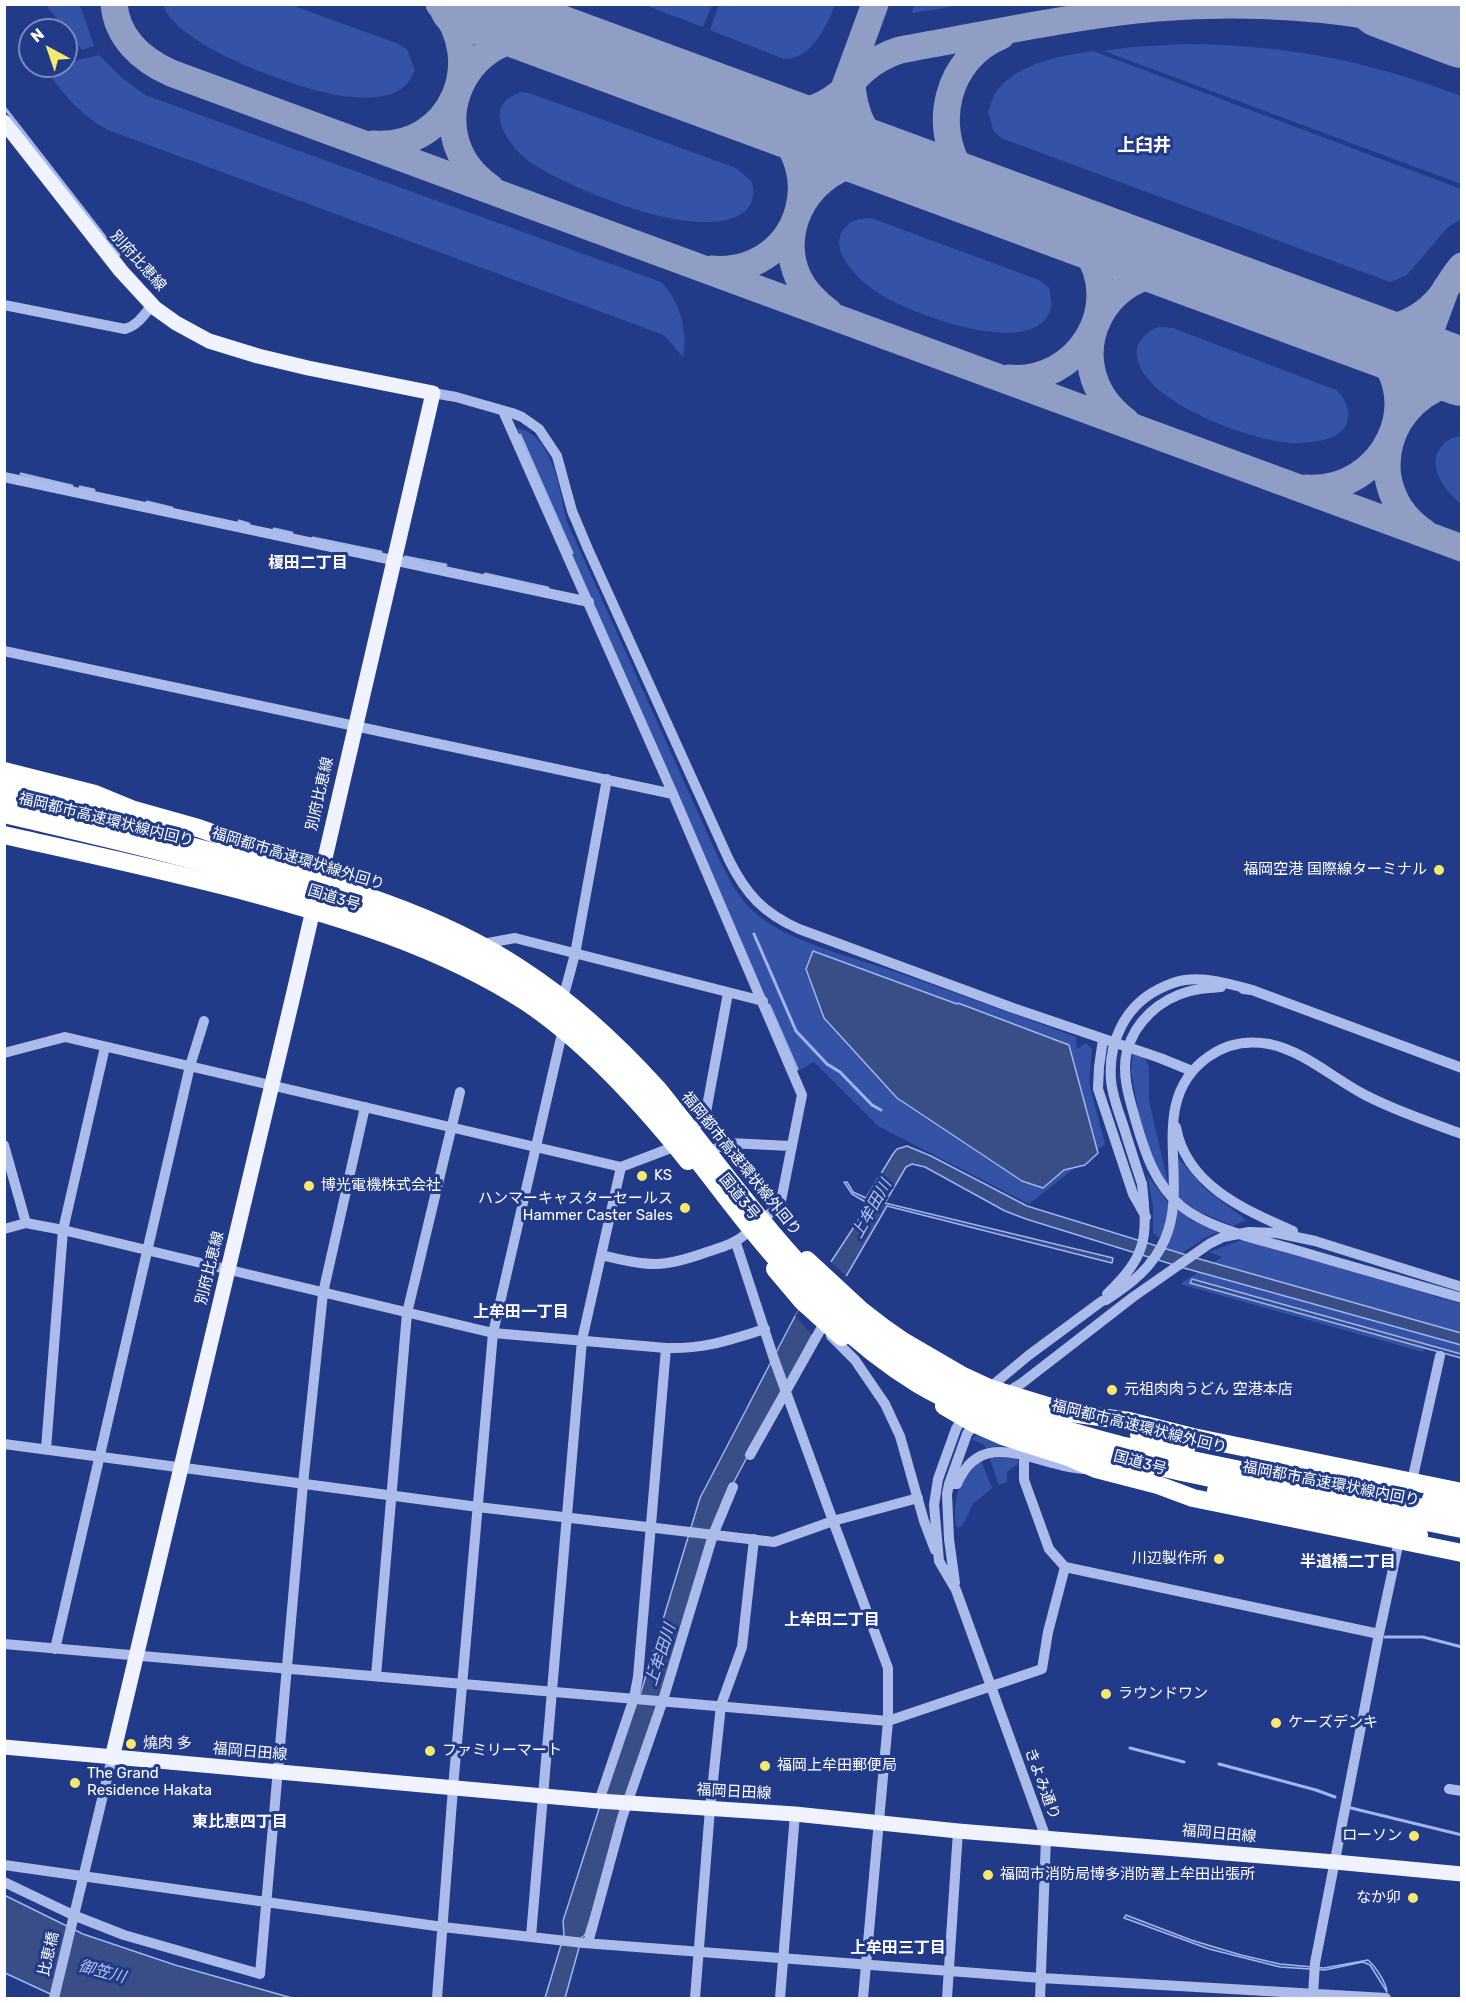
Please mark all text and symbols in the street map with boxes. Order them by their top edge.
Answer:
north arrow [18,18,78,78]
text: N [27,24,48,46]
district label: 上臼井 [1117,135,1171,157]
street label: 別府比恵線 [106,227,170,295]
district label: 榎田二丁目 [268,553,348,573]
street label: 別府比恵線 [303,755,337,833]
street label: 福岡都市高速環状線内回り [16,789,196,851]
street label: 福岡都市高速環状線外回り [209,824,387,894]
place label: 福岡空港 国際線ターミナル [1243,861,1427,879]
marker: 福岡空港 国際線ターミナル [1432,863,1446,877]
street label: 国道3号 [306,881,362,915]
street label: 福岡都市高速環状線外回り [677,1088,805,1240]
place label: KS [654,1167,672,1185]
marker: KS [635,1169,649,1183]
street label: 国道3号 [715,1170,763,1224]
water label: 上牟田川 [848,1176,896,1242]
place label: 博光電機株式会社 [321,1177,441,1195]
marker: 博光電機株式会社 [302,1179,316,1193]
place label: ハンマーキャスターセールス Hammer Caster Sales [478,1190,673,1225]
marker: ハンマーキャスターセールス Hammer Caster Sales [678,1201,692,1215]
street label: 別府比恵線 [192,1229,228,1307]
district label: 上牟田一丁目 [473,1302,569,1322]
place label: 元祖肉肉うどん 空港本店 [1124,1381,1293,1399]
marker: 元祖肉肉うどん 空港本店 [1105,1383,1119,1397]
street label: 福岡都市高速環状線外回り [1049,1396,1229,1458]
street label: 国道3号 [1112,1447,1168,1479]
street label: 福岡都市高速環状線内回り [1241,1458,1421,1510]
place label: 川辺製作所 [1132,1550,1207,1568]
marker: 川辺製作所 [1212,1552,1226,1566]
district label: 半道橋二丁目 [1300,1552,1396,1572]
district label: 上牟田二丁目 [784,1610,880,1630]
water label: 上牟田川 [642,1622,680,1688]
place label: ラウンドワン [1118,1685,1208,1703]
marker: ラウンドワン [1099,1687,1113,1701]
place label: ケーズデンキ [1288,1714,1378,1732]
marker: ケーズデンキ [1269,1716,1283,1730]
place label: 燒肉 多 [143,1735,192,1753]
marker: 燒肉 多 [124,1737,138,1751]
street label: 福岡日田線 [212,1740,288,1764]
place label: ファミリーマート [442,1742,562,1760]
marker: ファミリーマート [423,1744,437,1758]
street label: きよみ通り [1021,1746,1063,1822]
place label: 福岡上牟田郵便局 [777,1757,897,1775]
marker: 福岡上牟田郵便局 [758,1759,772,1773]
place label: The Grand Residence Hakata [87,1765,212,1800]
marker: The Grand Residence Hakata [68,1776,82,1790]
street label: 福岡日田線 [696,1781,772,1803]
district label: 東比恵四丁目 [192,1812,288,1832]
street label: 福岡日田線 [1181,1822,1257,1846]
place label: ローソン [1342,1827,1402,1845]
marker: ローソン [1407,1829,1421,1843]
place label: 福岡市消防局博多消防署上牟田出張所 [1000,1866,1255,1884]
marker: 福岡市消防局博多消防署上牟田出張所 [981,1868,995,1882]
place label: なか卯 [1356,1889,1401,1907]
marker: なか卯 [1406,1891,1420,1905]
street label: 比恵橋 [35,1930,63,1978]
district label: 上牟田三丁目 [850,1938,946,1958]
water label: 御笠川 [76,1957,128,1987]

